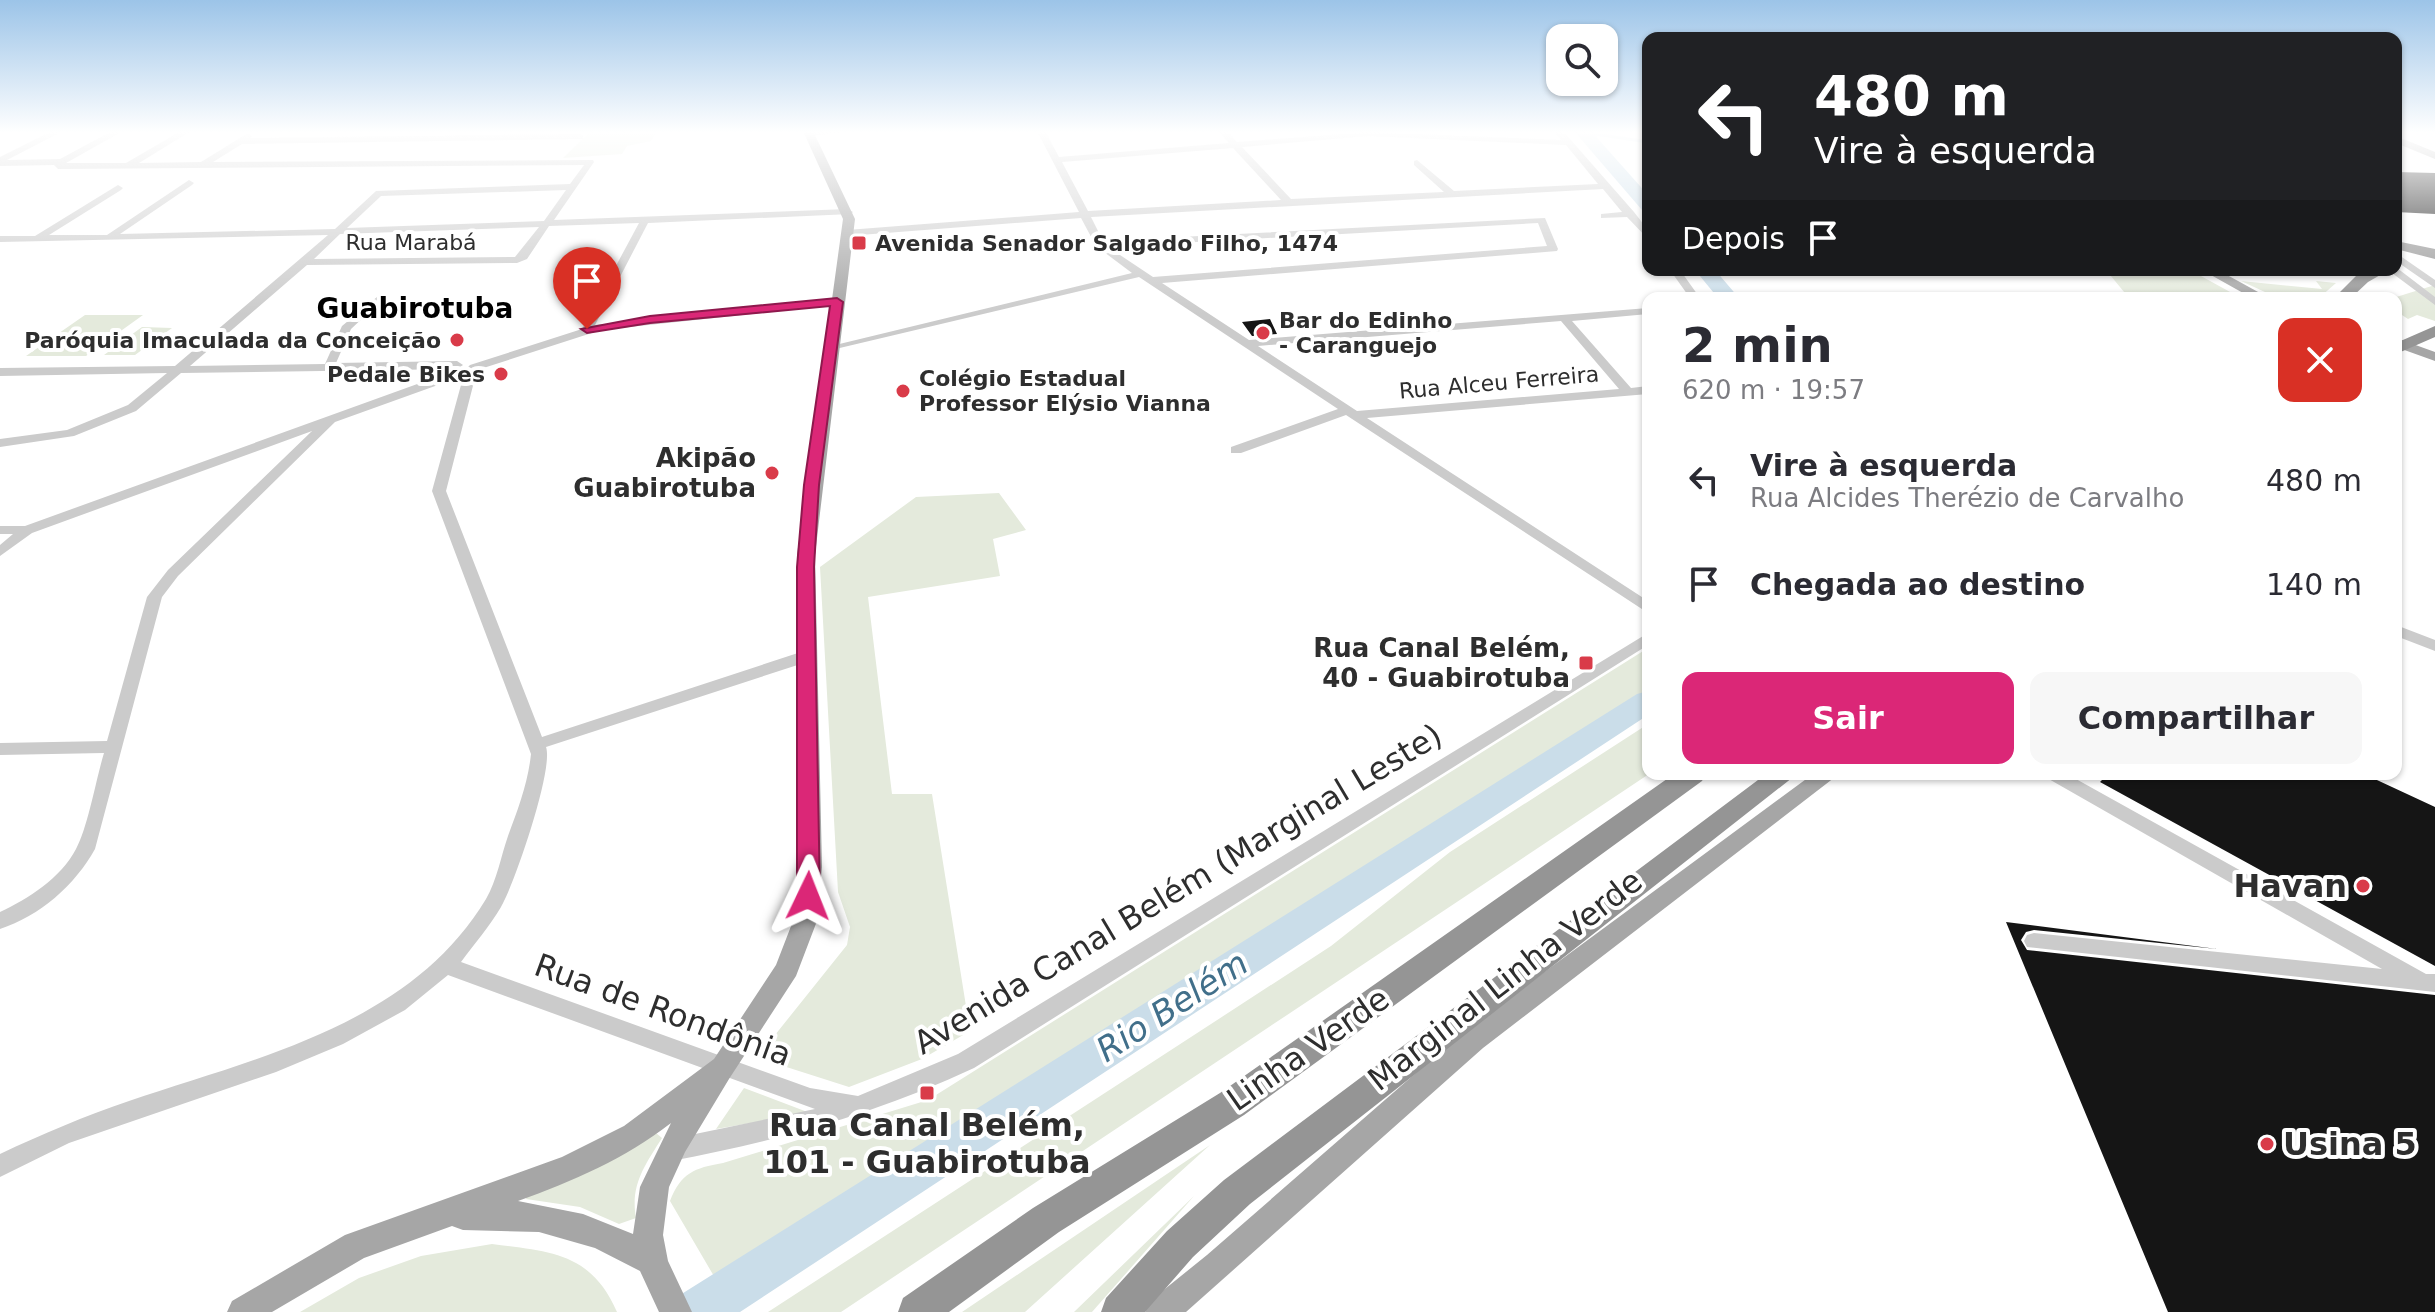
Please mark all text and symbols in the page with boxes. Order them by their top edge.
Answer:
map controls [1546,24,1618,96]
button: search [1546,24,1618,96]
text: 480 m [1814,63,2009,128]
icon: left [1682,64,1786,168]
text: Vire à esquerda [1814,130,2097,171]
icon: arrive [1801,216,1845,260]
text: Depois [1682,221,1785,256]
street label: Rua Marabá [345,230,477,255]
place label: Avenida Senador Salgado Filho, 1474 [875,231,1338,256]
marker: Avenida Senador Salgado Filho, 1474 [850,234,868,252]
pin [553,247,621,329]
icon: arrive [565,259,609,303]
district label: Guabirotuba [317,292,513,325]
place label: Bar do Edinho - Caranguejo [1279,308,1452,358]
text: 2 min [1682,317,1833,373]
button: close [2278,318,2362,402]
marker: Bar do Edinho - Caranguejo [1254,324,1272,342]
place label: Paróquia Imaculada da Conceição [24,328,441,353]
marker: Paróquia Imaculada da Conceição [448,331,466,349]
street label: Rua Alceu Ferreira [1398,361,1600,404]
place label: Pedale Bikes [327,362,485,387]
marker: Pedale Bikes [492,365,510,383]
place label: Colégio Estadual Professor Elýsio Vianna [919,366,1211,416]
text: 620 m · 19:57 [1682,375,1865,405]
marker: Colégio Estadual Professor Elýsio Vianna [894,382,912,400]
place label: Akipão Guabirotuba [573,443,756,503]
text: Vire à esquerda [1750,448,2017,483]
icon: left [1682,458,1726,502]
text: 480 m [2266,463,2362,498]
marker: Akipão Guabirotuba [763,464,781,482]
text: Rua Alcides Therézio de Carvalho [1750,483,2184,513]
icon: arrive [1682,562,1726,606]
text: Chegada ao destino [1750,567,2085,602]
text: 140 m [2266,567,2362,602]
place label: Rua Canal Belém, 40 - Guabirotuba [1313,633,1570,693]
marker: Rua Canal Belém, 40 - Guabirotuba [1577,654,1595,672]
button: Sair [1682,672,2014,764]
button: Compartilhar [2030,672,2362,764]
street label: Avenida Canal Belém (Marginal Leste) [907,716,1449,1062]
position arrow [766,854,850,938]
street label: Marginal Linha Verde [1361,861,1649,1099]
place label: Havan [2233,867,2347,905]
marker: Havan [2354,877,2372,895]
water label: Rio Belém [1089,942,1255,1070]
street label: Rua de Rondônia [529,946,797,1074]
street label: Linha Verde [1220,979,1396,1119]
marker: Rua Canal Belém, 101 - Guabirotuba [918,1084,936,1102]
place label: Rua Canal Belém, 101 - Guabirotuba [763,1106,1091,1181]
place label: Usina 5 [2283,1125,2417,1163]
marker: Usina 5 [2258,1135,2276,1153]

